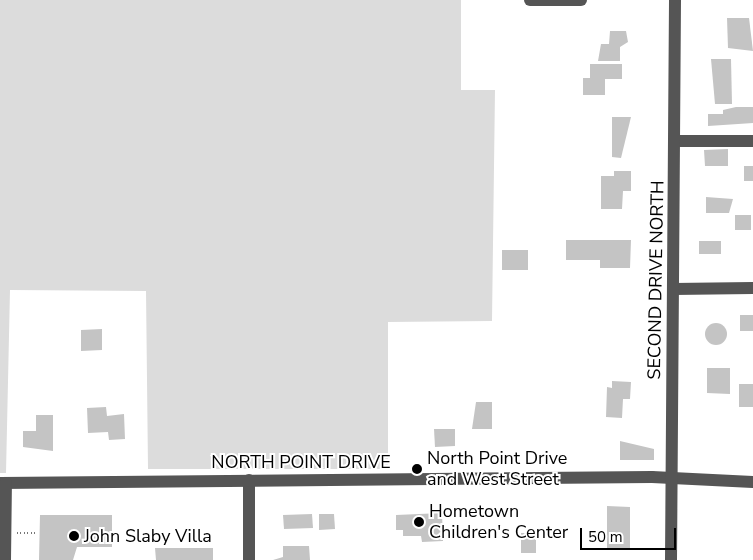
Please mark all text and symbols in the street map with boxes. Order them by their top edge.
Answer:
street label: SECOND DRIVE NORTH [643,180,669,380]
place label: North Point Drive and West Street [427,448,567,490]
street label: NORTH POINT DRIVE [211,451,391,473]
marker: North Point Drive and West Street [411,463,423,475]
place label: Hometown Children's Center [429,501,568,544]
marker: Hometown Children's Center [413,516,425,528]
scale bar [583,518,679,550]
place label: John Slaby Villa [84,525,212,547]
text: 50 m [588,527,623,547]
marker: John Slaby Villa [68,530,80,542]

